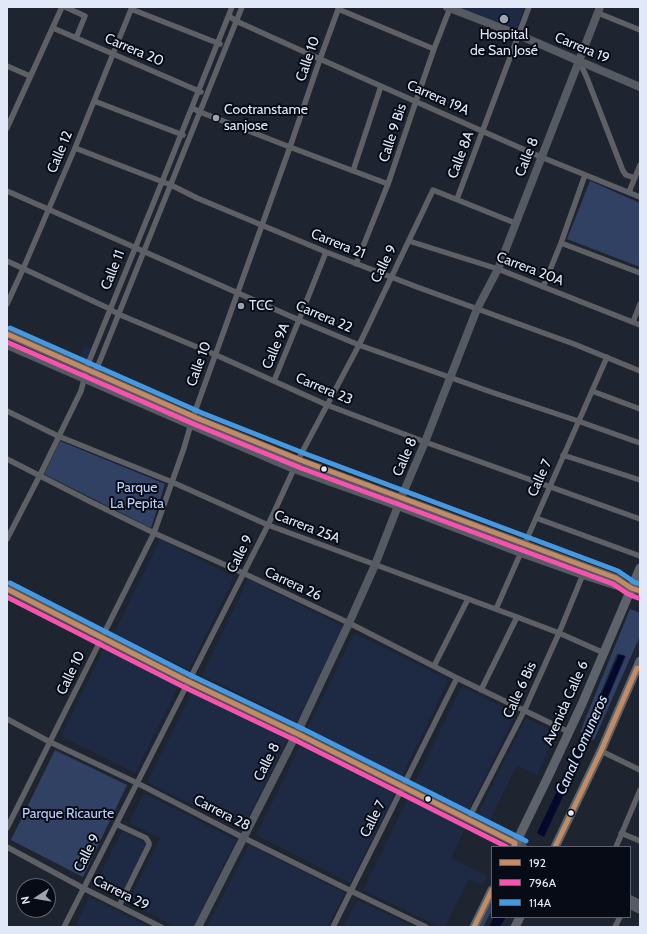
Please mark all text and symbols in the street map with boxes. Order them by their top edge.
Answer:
marker: Hospital de San José [498,13,510,25]
place label: Hospital de San José [470,27,538,60]
street label: Carrera 19 [552,29,612,67]
street label: Carrera 20 [102,30,166,70]
street label: Calle 10 [292,34,324,84]
street label: Carrera 19A [404,77,472,119]
place label: Cootranstame sanjose [224,102,308,134]
street label: Calle 9 Bis [376,102,410,164]
marker: Cootranstame sanjose [211,113,221,123]
street label: Calle 12 [44,128,76,176]
street label: Calle 8A [444,129,478,181]
street label: Calle 8 [512,135,542,179]
street label: Carrera 21 [308,225,368,263]
street label: Calle 9 [367,242,401,286]
street label: Calle 11 [97,248,129,292]
street label: Carrera 20A [494,248,566,290]
place label: TCC [249,298,273,314]
street label: Carrera 22 [293,298,355,336]
marker: TCC [236,301,246,311]
street label: Calle 9A [259,320,293,372]
street label: Calle 10 [183,339,215,389]
street label: Carrera 23 [293,369,355,409]
street label: Calle 8 [389,435,421,479]
street label: Calle 7 [524,457,556,499]
unlabelled marker [319,464,329,474]
park label: Parque La Pepita [110,480,164,512]
street label: Carrera 25A [272,507,342,547]
street label: Calle 9 [223,532,257,576]
street label: Carrera 26 [262,564,324,604]
street label: Calle 10 [53,648,89,698]
street label: Avenida Calle 6 [540,658,592,748]
street label: Calle 6 Bis [500,659,540,721]
water label: Canal Comuneros [552,693,612,797]
street label: Calle 8 [250,740,284,784]
street label: Carrera 28 [191,792,253,834]
unlabelled marker [423,794,433,804]
street label: Calle 7 [357,798,389,840]
park label: Parque Ricaurte [22,806,114,822]
unlabelled marker [566,808,576,818]
street label: Calle 9 [70,831,104,875]
legend [491,846,631,918]
text: 192 [529,855,546,870]
street label: Carrera 29 [90,872,152,914]
text: 796A [529,875,556,890]
north arrow [16,878,56,918]
text: N [18,895,33,906]
text: 114A [529,895,551,910]

